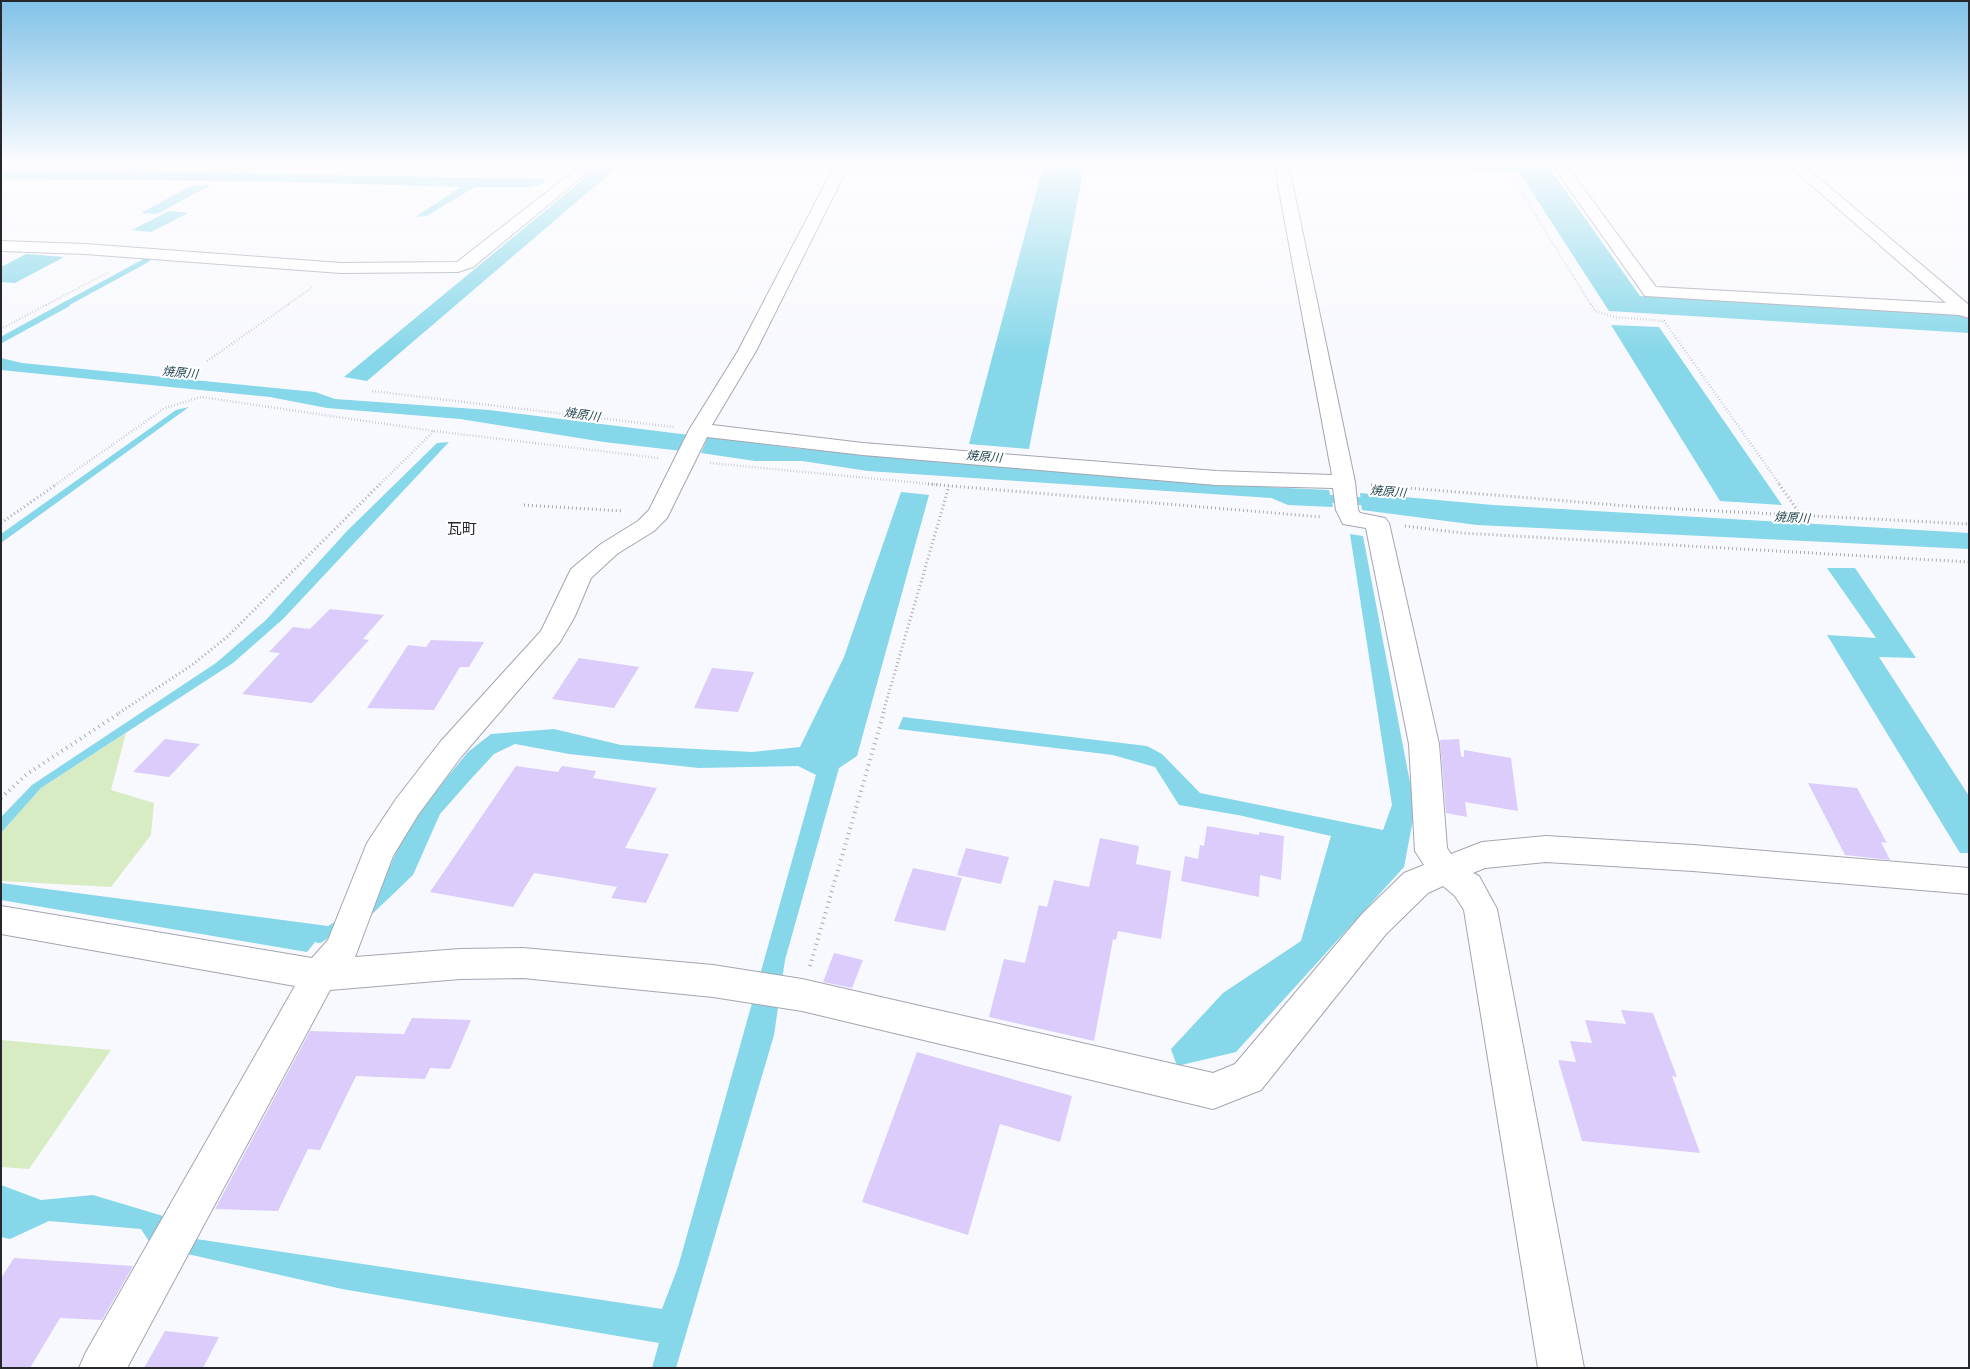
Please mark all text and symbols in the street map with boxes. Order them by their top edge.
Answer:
water label: 焼原川 [161,364,199,382]
water label: 焼原川 [563,405,601,425]
water label: 焼原川 [965,448,1003,466]
water label: 焼原川 [1369,483,1407,501]
water label: 焼原川 [1774,510,1810,526]
district label: 瓦町 [447,520,477,538]

